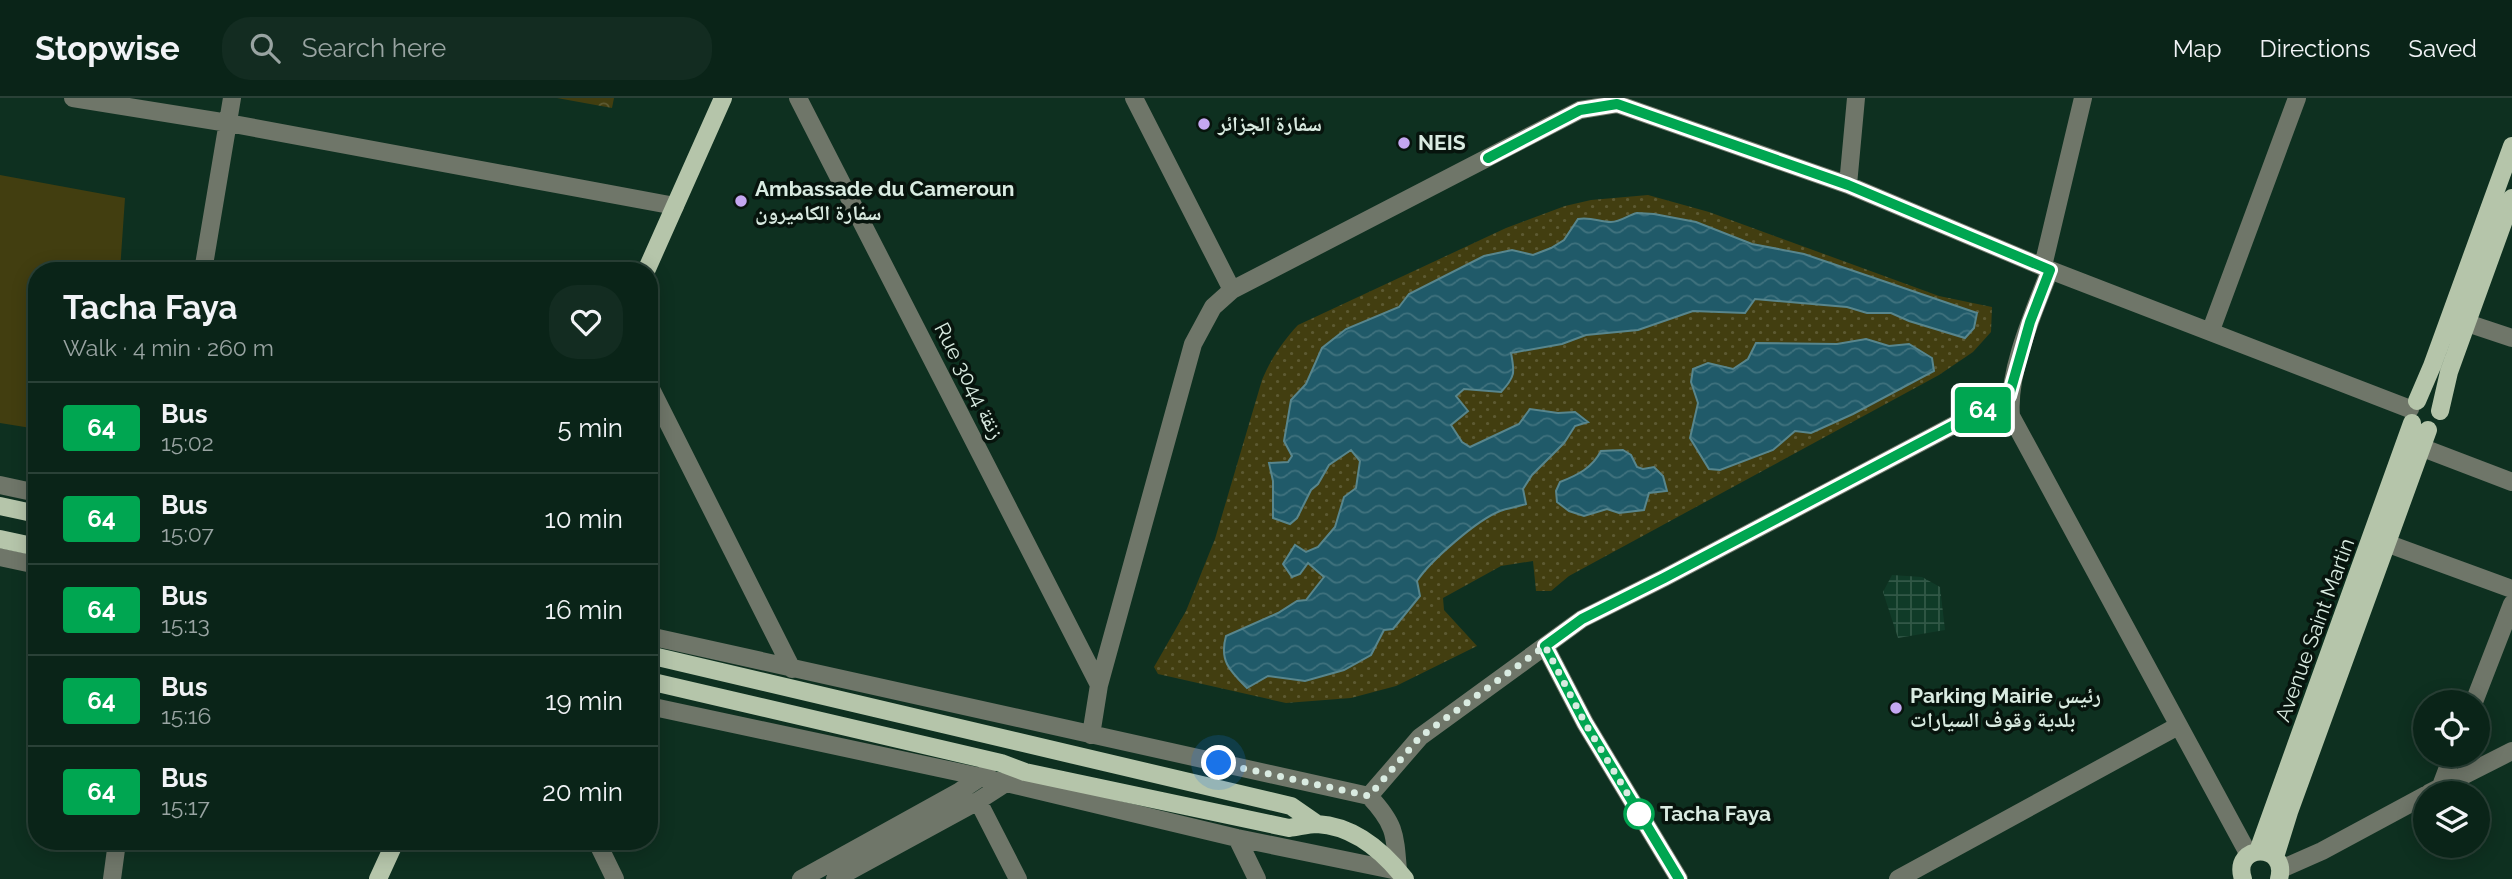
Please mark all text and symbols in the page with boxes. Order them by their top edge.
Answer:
search box [222,17,712,80]
text: Stopwise [35,29,180,68]
icon: search [246,29,284,67]
text: Search here [302,33,446,63]
text: Map [2173,34,2222,63]
text: Directions [2260,34,2370,63]
text: Saved [2408,34,2477,63]
place label: سفارة الجزائر [1217,111,1322,136]
marker: سفارة الجزائر [1196,116,1212,132]
place label: NEIS [1418,130,1466,155]
marker: NEIS [1396,135,1412,151]
place label: Ambassade du Cameroun سفارة الكاميرون [755,176,1015,225]
marker: Ambassade du Cameroun سفارة الكاميرون [733,193,749,209]
button: heart [549,285,623,359]
text: Tacha Faya [63,288,237,327]
street label: Rue 3044 زنقة [929,318,1010,443]
text: Walk · 4 min · 260 m [63,334,274,361]
line badge: 64 [1952,387,2014,433]
text: 64 [1969,395,1997,424]
text: Bus [161,399,208,429]
text: 64 [87,413,116,442]
text: 5 min [557,413,623,443]
text: 15:02 [161,429,214,456]
text: Bus [161,490,208,520]
text: 64 [87,504,116,533]
text: 10 min [545,504,623,534]
text: 15:07 [161,520,214,547]
street label: Avenue Saint Martin [2270,535,2359,725]
text: Bus [161,581,208,611]
text: 64 [87,595,116,624]
text: 16 min [545,595,623,625]
text: 15:13 [161,611,210,638]
text: Bus [161,672,208,702]
place label: Parking Mairie رئيس بلدية وقوف السيارات [1910,683,2101,732]
text: 64 [87,686,116,715]
text: 19 min [545,686,623,716]
map controls [2413,690,2490,858]
button: locate [2413,690,2490,767]
marker: Parking Mairie رئيس بلدية وقوف السيارات [1888,700,1904,716]
text: 15:16 [161,702,211,729]
your location [1201,745,1236,780]
text: Bus [161,763,208,793]
text: 64 [87,777,116,806]
text: 20 min [542,777,623,807]
button: layers [2413,781,2490,858]
text: 15:17 [161,793,210,820]
marker: Tacha Faya [1624,799,1654,829]
place label: Tacha Faya [1660,801,1771,826]

